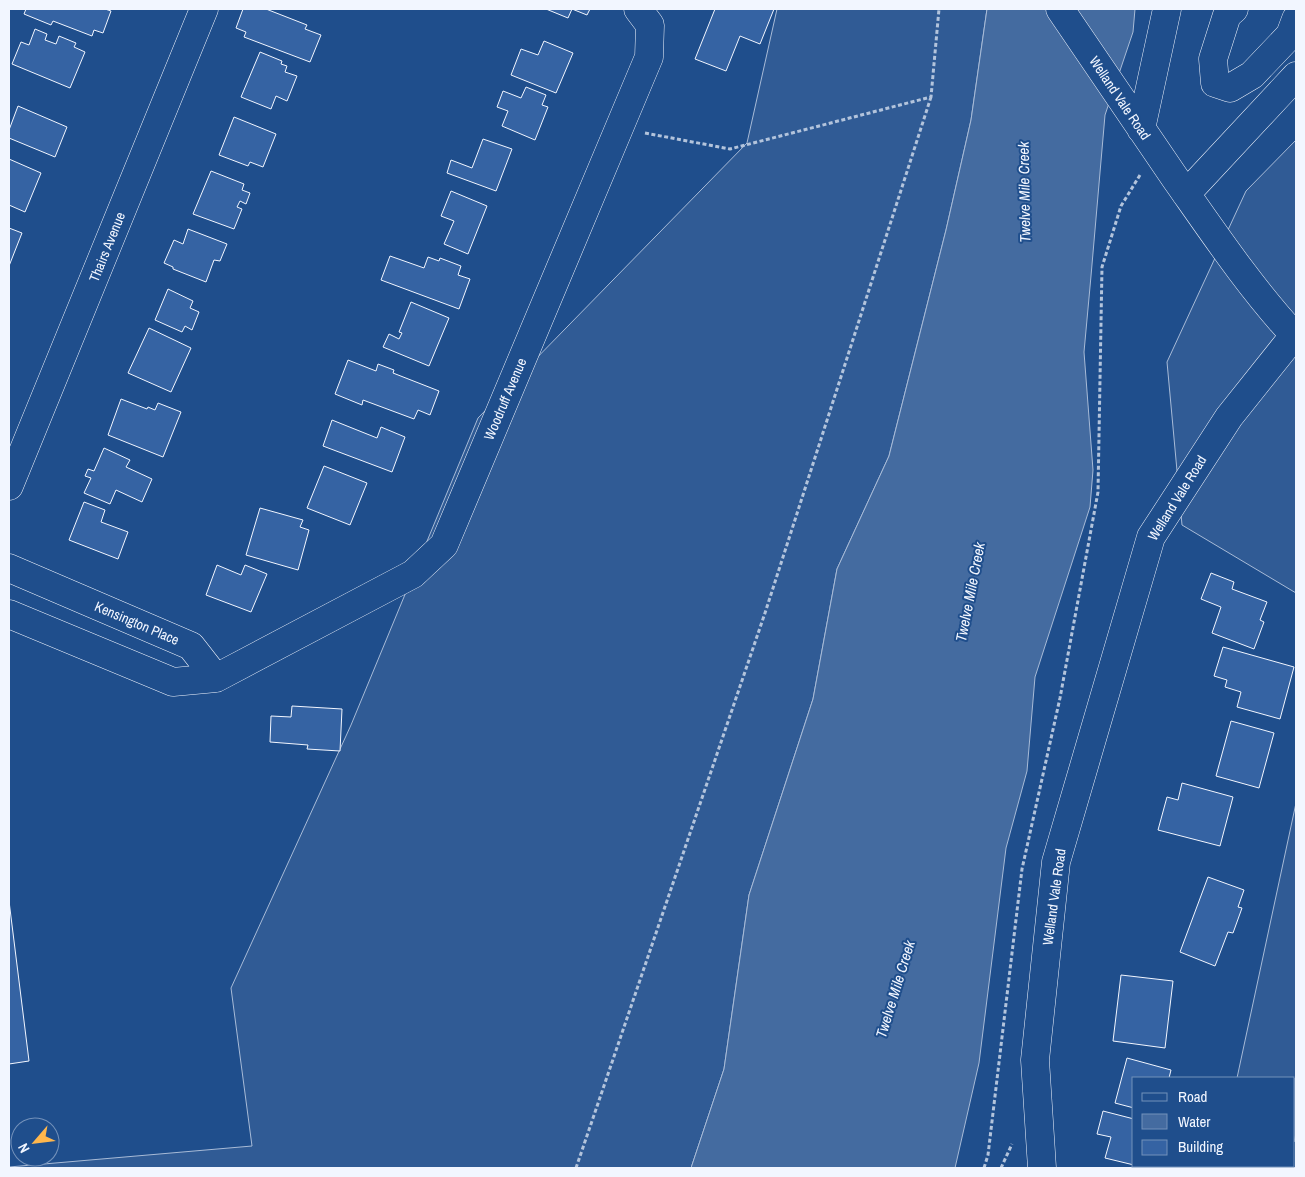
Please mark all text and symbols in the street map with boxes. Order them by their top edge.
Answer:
street label: Welland Vale Road [1085,53,1155,143]
water label: Twelve Mile Creek [1013,140,1035,243]
street label: Thairs Avenue [85,209,129,285]
street label: Woodruff Avenue [480,355,530,443]
street label: Welland Vale Road [1144,452,1210,544]
water label: Twelve Mile Creek [950,540,990,644]
street label: Kensington Place [92,597,182,649]
street label: Welland Vale Road [1038,848,1070,946]
water label: Twelve Mile Creek [870,937,920,1040]
legend [1132,1077,1295,1167]
text: Road [1178,1086,1207,1107]
text: Water [1178,1111,1210,1132]
north arrow [10,1117,60,1167]
text: Building [1178,1136,1223,1157]
text: N [14,1140,33,1156]

